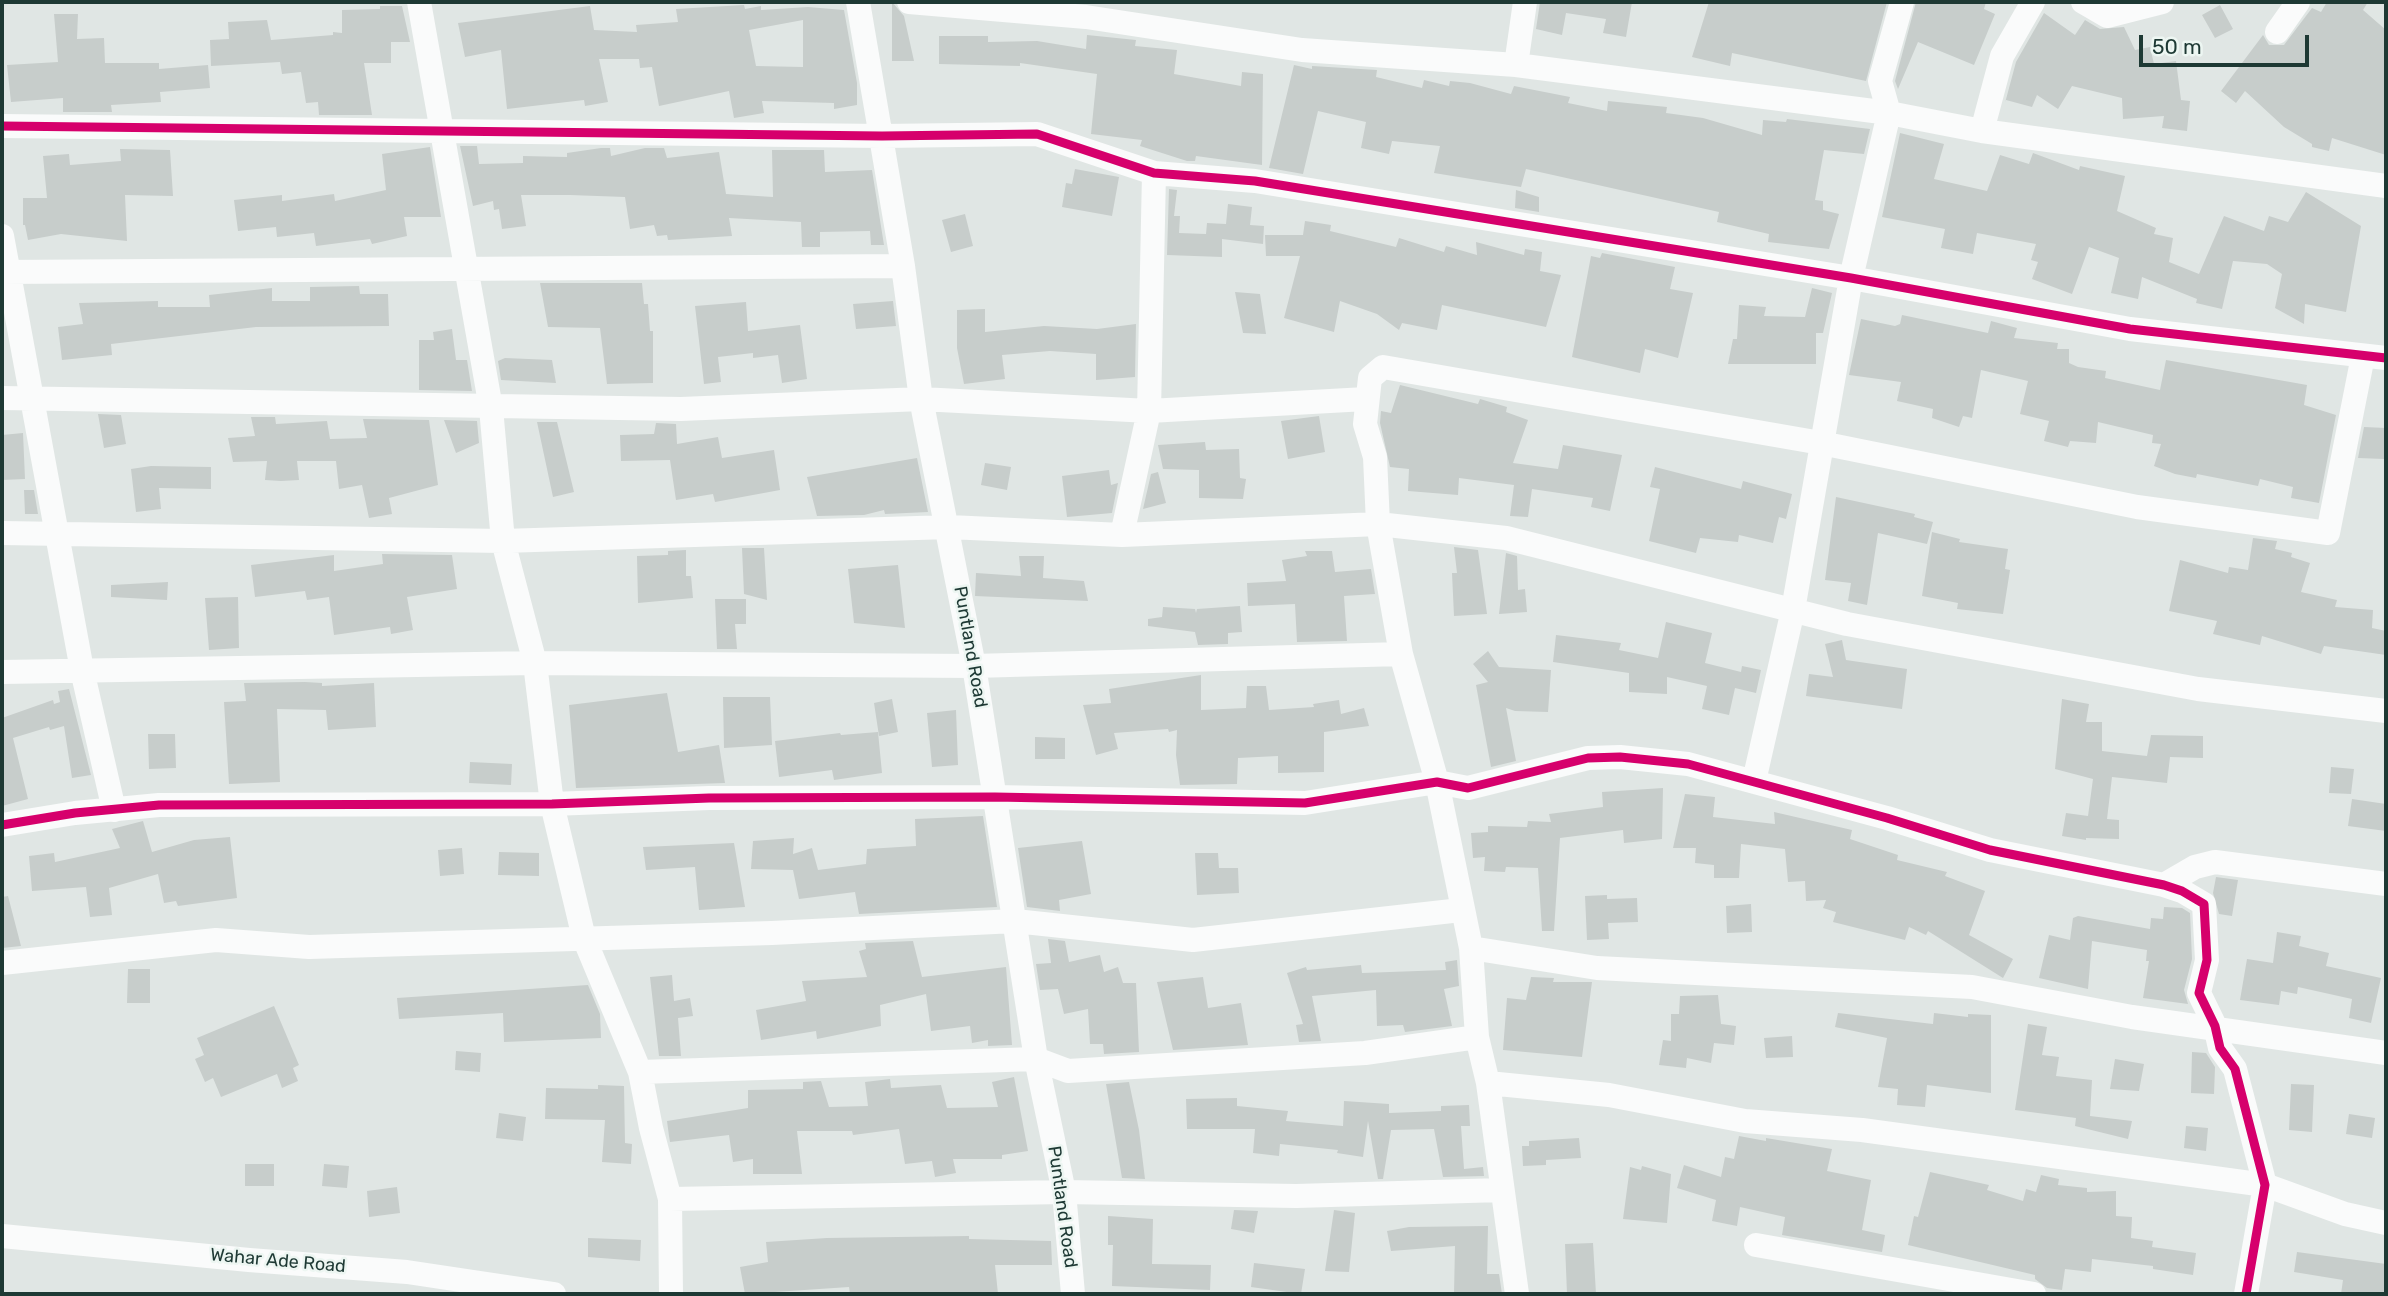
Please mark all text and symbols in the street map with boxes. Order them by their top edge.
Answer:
scale bar [2143,21,2313,65]
text: 50 m [2152,34,2202,59]
street label: Puntland Road [949,584,991,710]
street label: Puntland Road [1043,1144,1081,1270]
street label: Wahar Ade Road [209,1244,347,1278]

